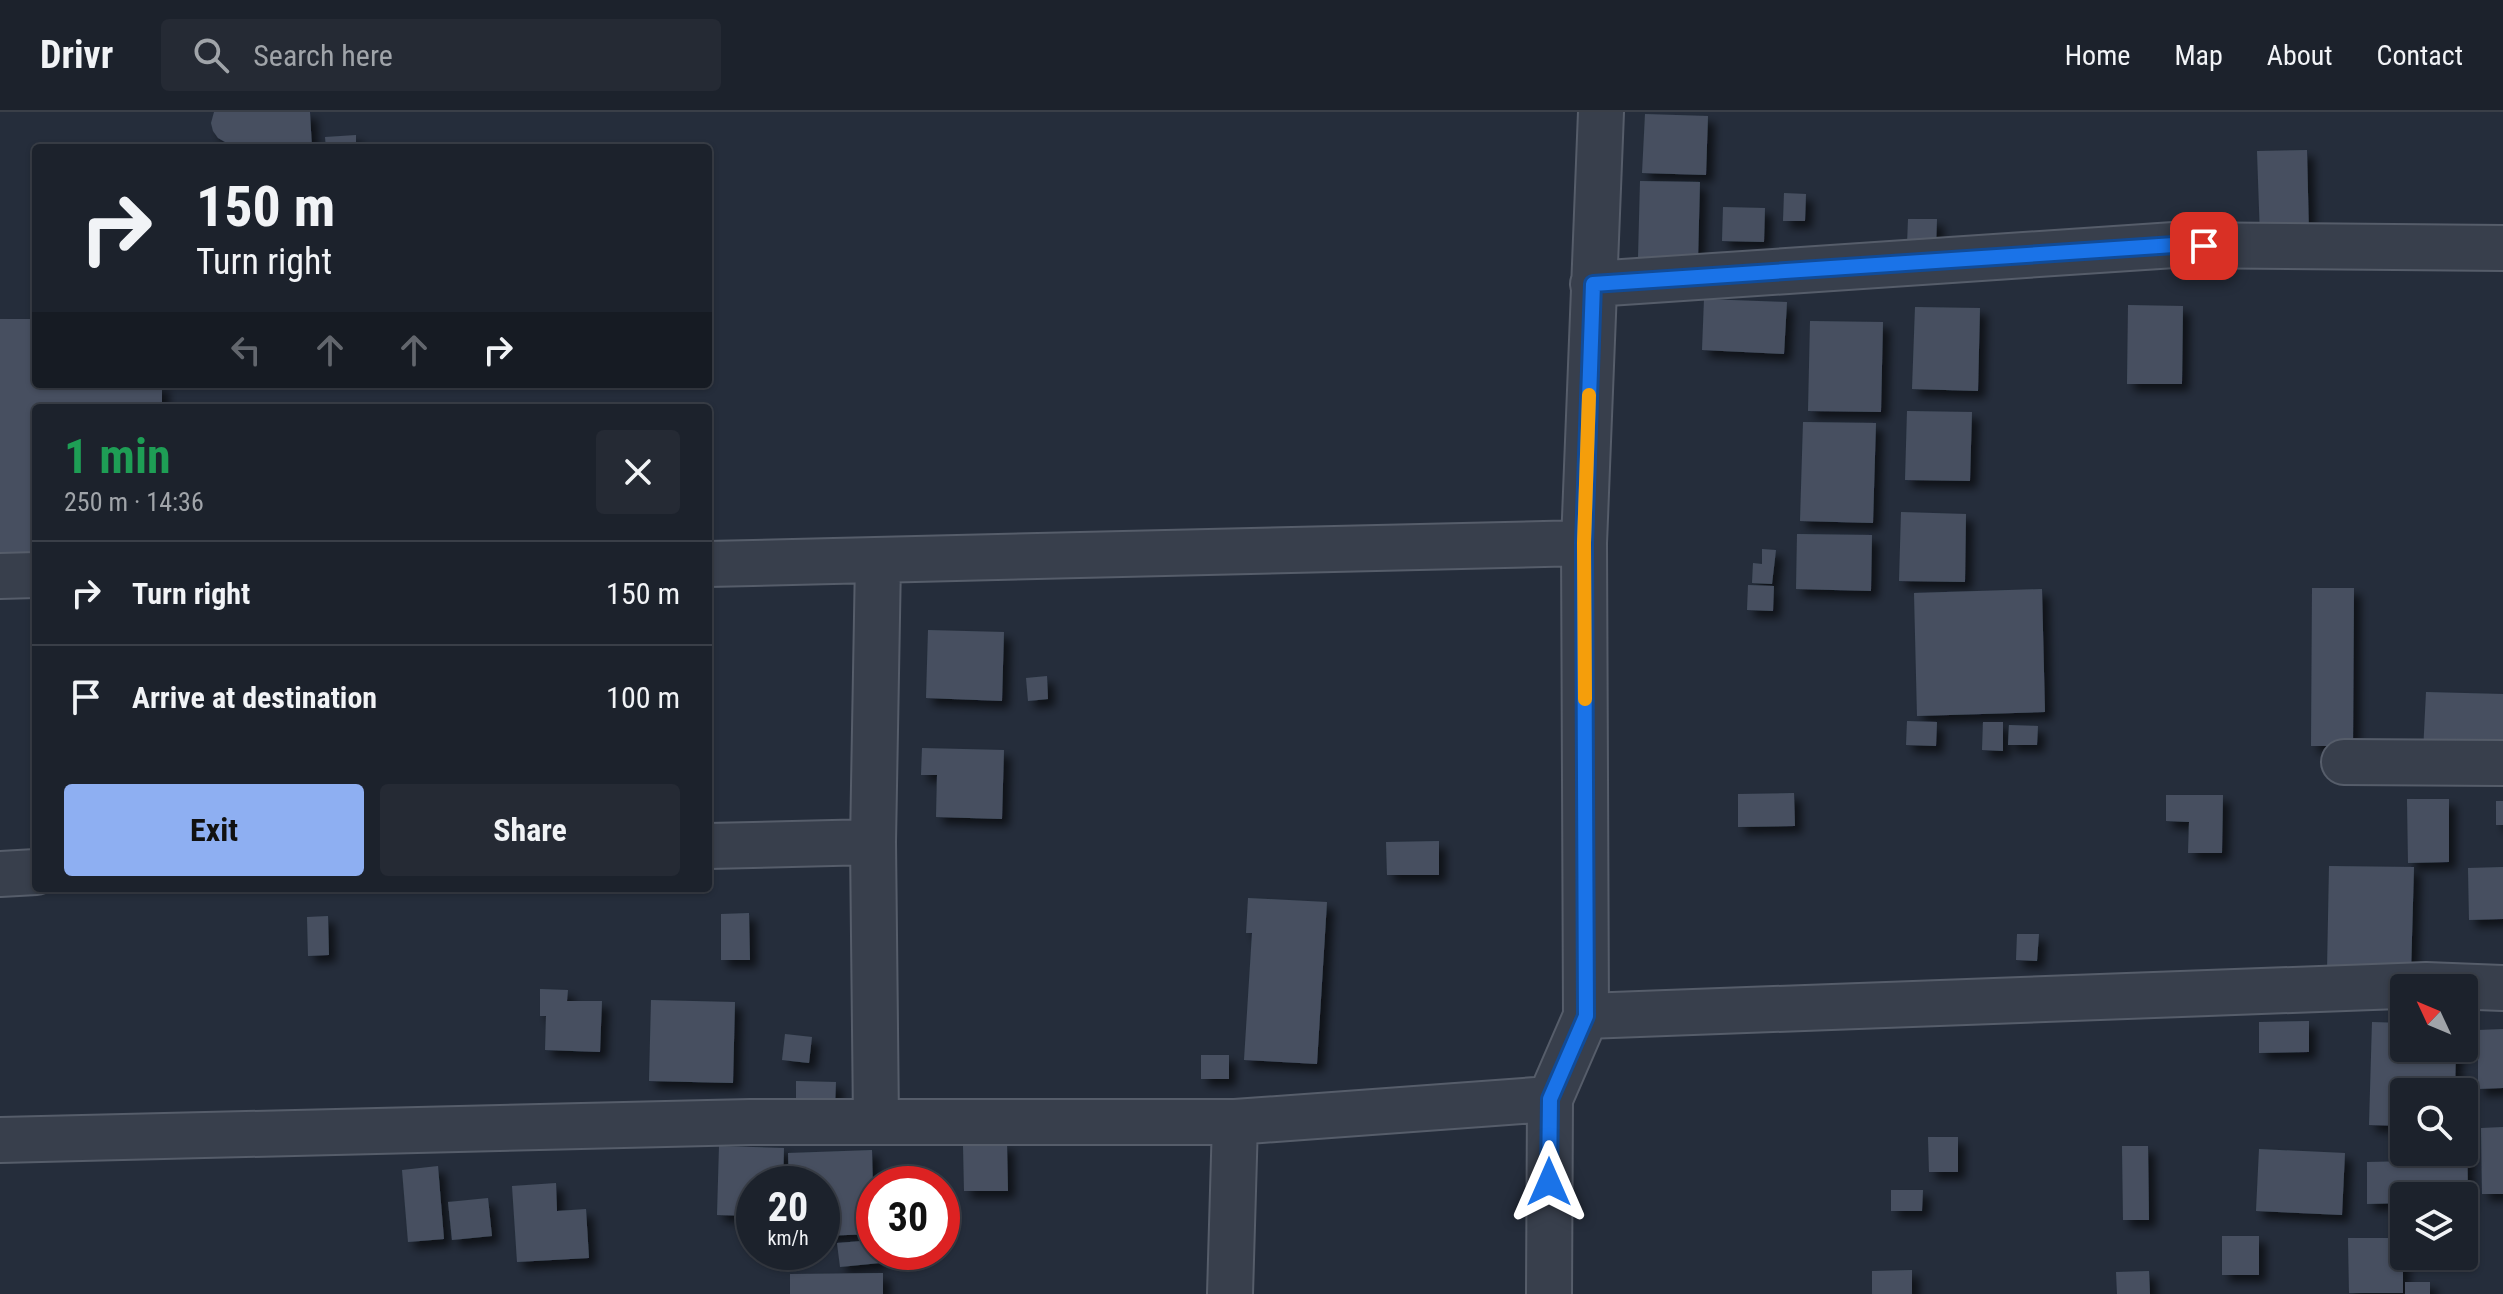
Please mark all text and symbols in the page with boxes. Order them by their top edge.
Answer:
search box [161,19,721,91]
text: Drivr [40,33,113,77]
icon: search [189,33,233,77]
text: Search here [253,38,393,73]
text: Home [2065,39,2130,72]
text: Map [2174,39,2223,72]
text: About [2267,39,2333,72]
text: Contact [2377,39,2463,72]
text: 150 m [196,174,335,240]
icon: right [64,176,168,280]
pin [2170,212,2238,280]
icon: arrive [2182,224,2226,268]
text: Turn right [196,241,332,283]
icon: left [224,328,268,372]
icon: ahead [308,328,352,372]
icon: ahead [392,328,436,372]
icon: right [476,328,520,372]
text: 1 min [64,428,171,485]
button: close [596,430,680,514]
text: 250 m · 14:36 [64,487,204,517]
icon: right [64,571,108,615]
text: Turn right [132,576,250,611]
text: 150 m [606,576,680,611]
icon: arrive [64,675,108,719]
text: Arrive at destination [132,680,377,715]
text: 100 m [606,680,680,715]
button: Exit [64,784,364,876]
button: Share [380,784,680,876]
north arrow [2390,974,2478,1062]
map controls [2390,974,2478,1270]
button: search [2390,1078,2478,1166]
position arrow [1507,1140,1591,1224]
speed limit sign: 30 [856,1166,960,1270]
button: layers [2390,1182,2478,1270]
text: 20 [768,1184,808,1231]
text: km/h [767,1226,809,1250]

